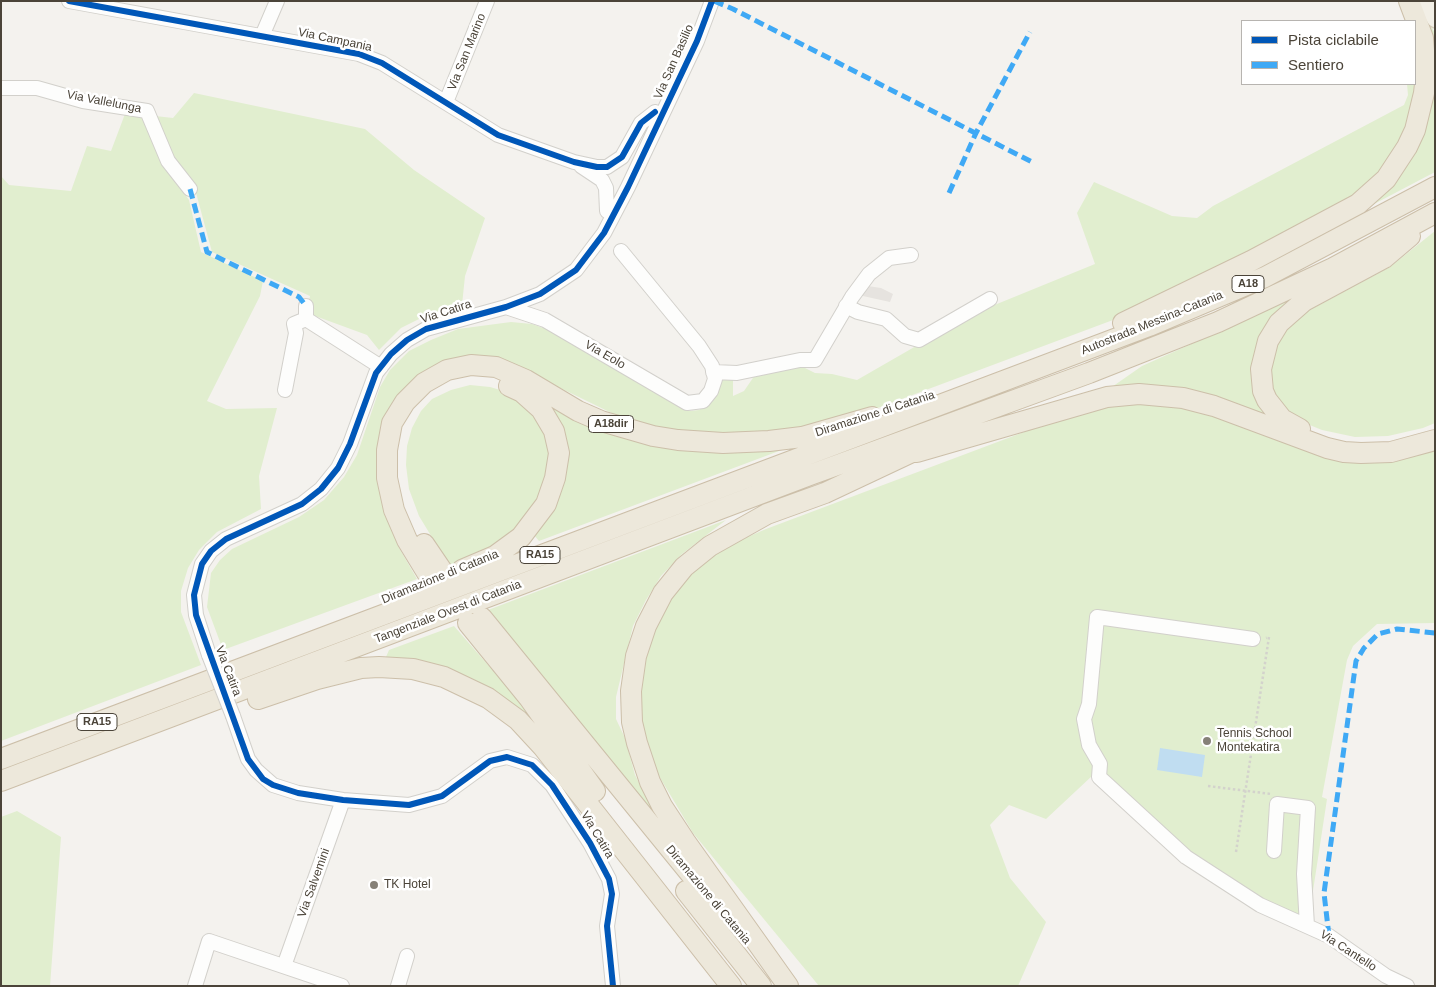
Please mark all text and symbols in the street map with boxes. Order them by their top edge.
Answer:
street label: Via San Marino [445,11,489,93]
legend [1241,20,1416,85]
street label: Via San Basilio [651,22,697,102]
street label: Via Campania [297,25,373,55]
text: Pista ciclabile [1288,31,1379,48]
text: Sentiero [1288,56,1344,73]
street label: Via Vallelunga [66,88,142,116]
road number: A18 [1232,276,1264,292]
street label: Autostrada Messina-Catania [1079,288,1225,358]
street label: Via Catira [419,297,473,327]
street label: Via Eolo [582,338,628,372]
street label: Diramazione di Catania [813,388,937,440]
road number: A18dir [588,416,634,432]
road number: RA15 [520,546,560,564]
street label: Diramazione di Catania [379,547,501,607]
street label: Tangenziale Ovest di Catania [373,577,523,647]
street label: Via Catira [212,644,244,698]
road number: RA15 [77,714,117,730]
place label: Tennis School Montekatira [1217,727,1292,755]
marker: Tennis School Montekatira [1201,735,1213,747]
street label: Via Catira [577,809,617,861]
street label: Diramazione di Catania [662,843,754,947]
street label: Via Salvemini [295,846,333,920]
place label: TK Hotel [384,878,431,892]
marker: TK Hotel [368,879,380,891]
street label: Via Cantello [1317,927,1379,975]

